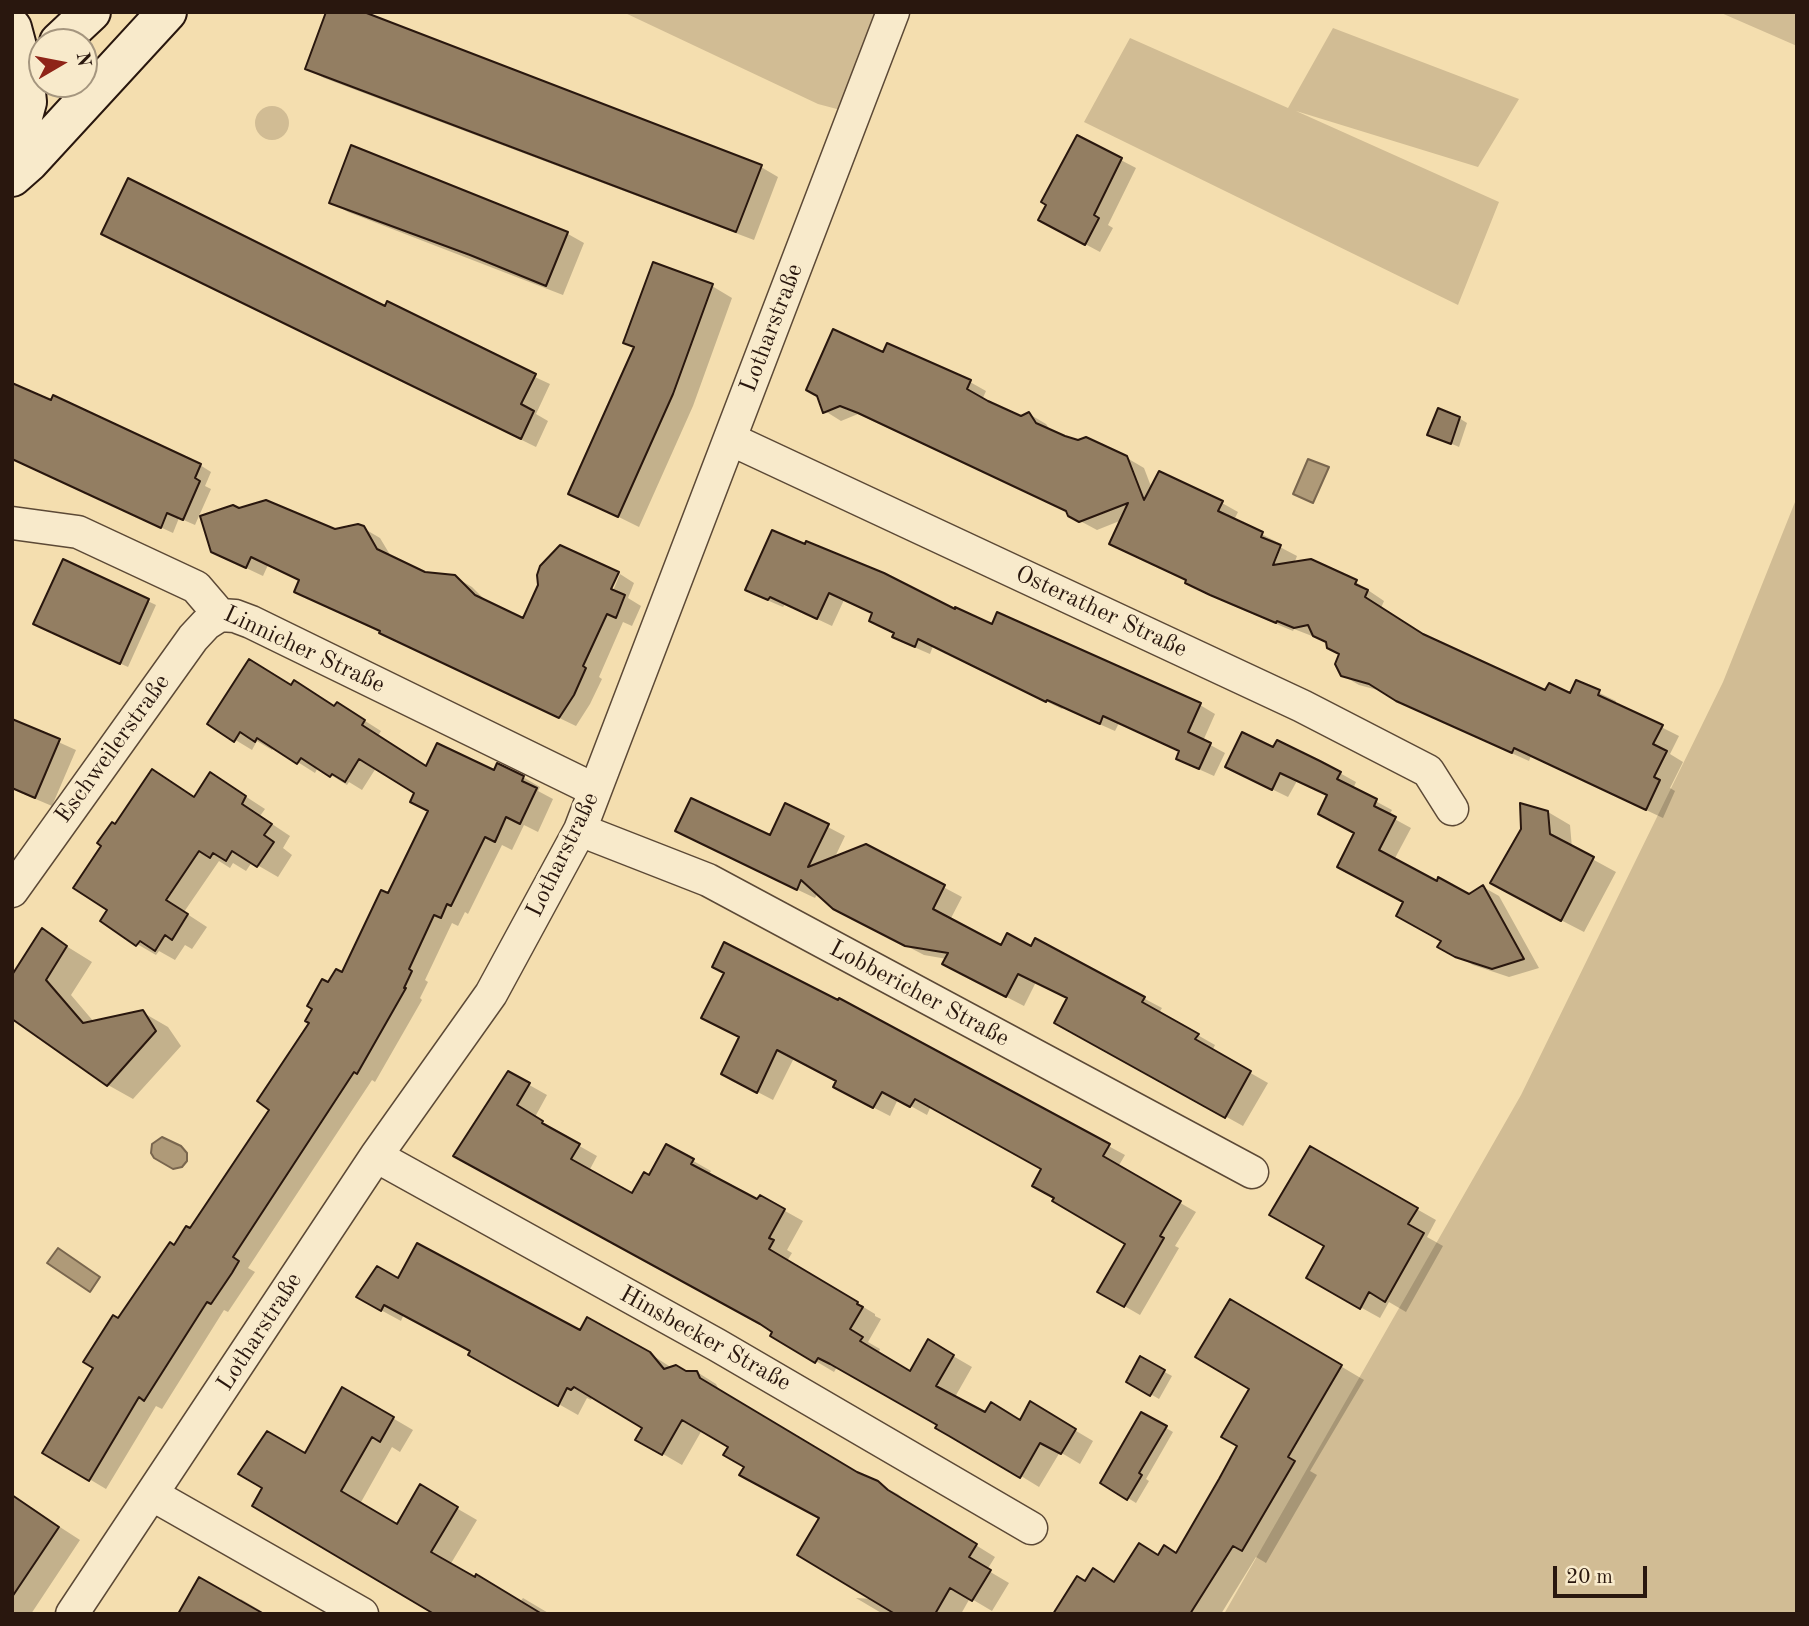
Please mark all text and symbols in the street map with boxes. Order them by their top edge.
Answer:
north arrow [28,28,98,98]
text: N [72,51,93,68]
street label: Lotharstraße [734,260,810,396]
street label: Osterather Straße [1011,560,1191,664]
street label: Linnicher Straße [219,600,389,700]
street label: Eschweilerstraße [49,669,177,829]
street label: Lotharstraße [520,788,606,922]
street label: Lobbericher Straße [824,934,1014,1054]
street label: Lotharstraße [211,1267,309,1397]
street label: Hinsbecker Straße [614,1280,796,1398]
scale bar [1557,1552,1652,1596]
text: 20 m [1566,1567,1613,1588]

